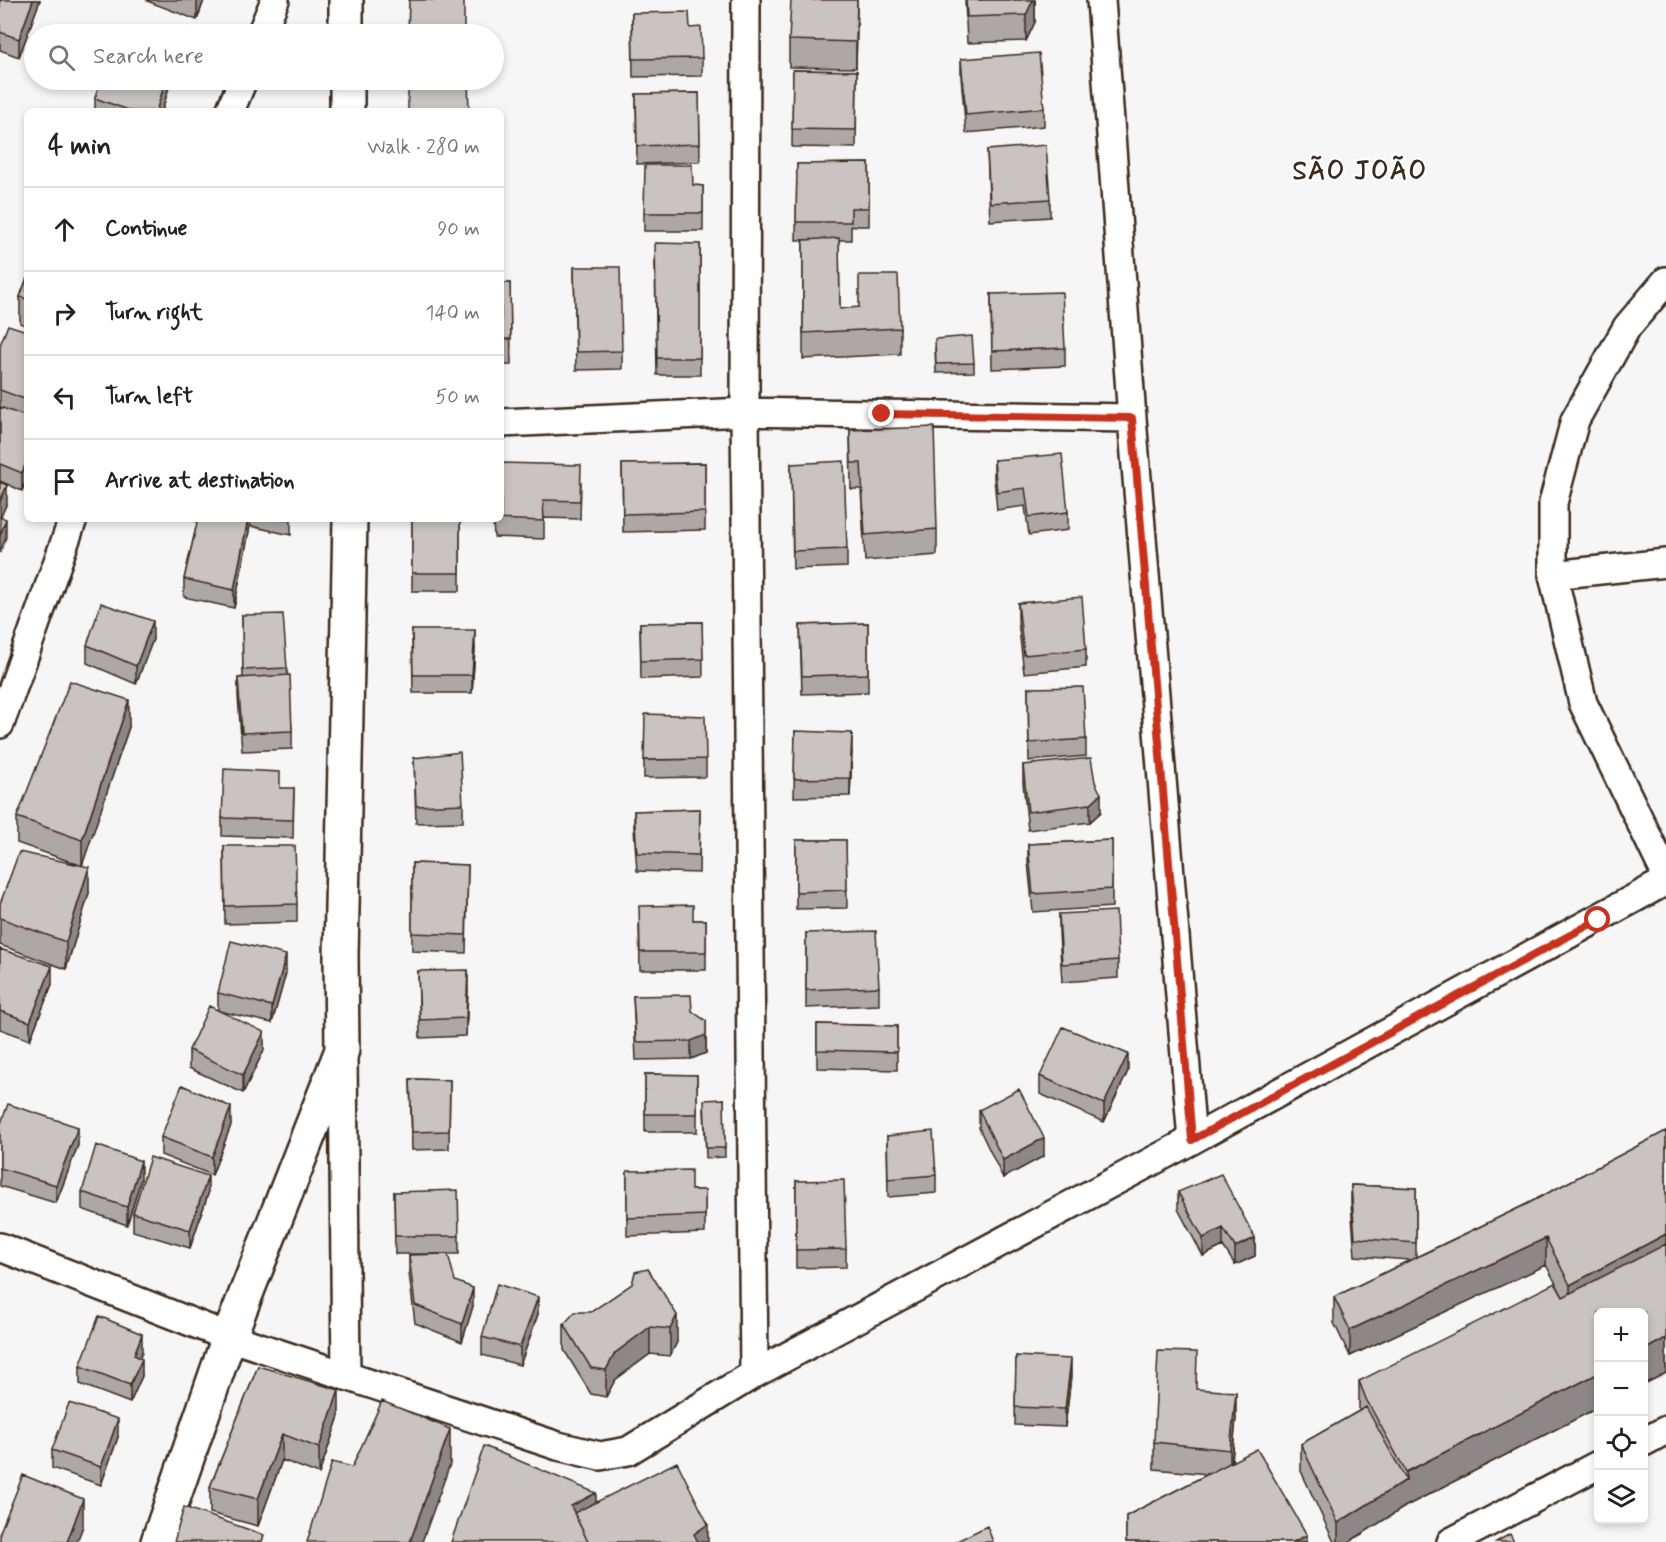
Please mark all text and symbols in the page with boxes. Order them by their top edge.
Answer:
search box [24,24,504,90]
icon: search [45,41,78,74]
text: Search here [93,43,204,71]
text: 4 min [48,130,111,164]
text: Walk · 280 m [367,134,480,161]
district label: SÃO JOÃO [1292,155,1428,189]
icon: ahead [48,213,81,246]
text: Continue [105,215,187,243]
text: 90 m [437,216,480,243]
icon: right [48,297,81,330]
text: Turn right [105,299,203,327]
text: 140 m [426,300,480,327]
icon: left [48,381,81,414]
text: Turn left [105,383,193,411]
text: 50 m [435,384,480,411]
route end [868,400,894,426]
icon: arrive [48,465,81,498]
text: Arrive at destination [105,467,295,495]
route start [1584,906,1610,932]
map controls [1594,1308,1648,1524]
button: + [1594,1308,1648,1362]
button: − [1594,1362,1648,1416]
button: locate [1594,1416,1648,1470]
button: layers [1594,1470,1648,1524]

